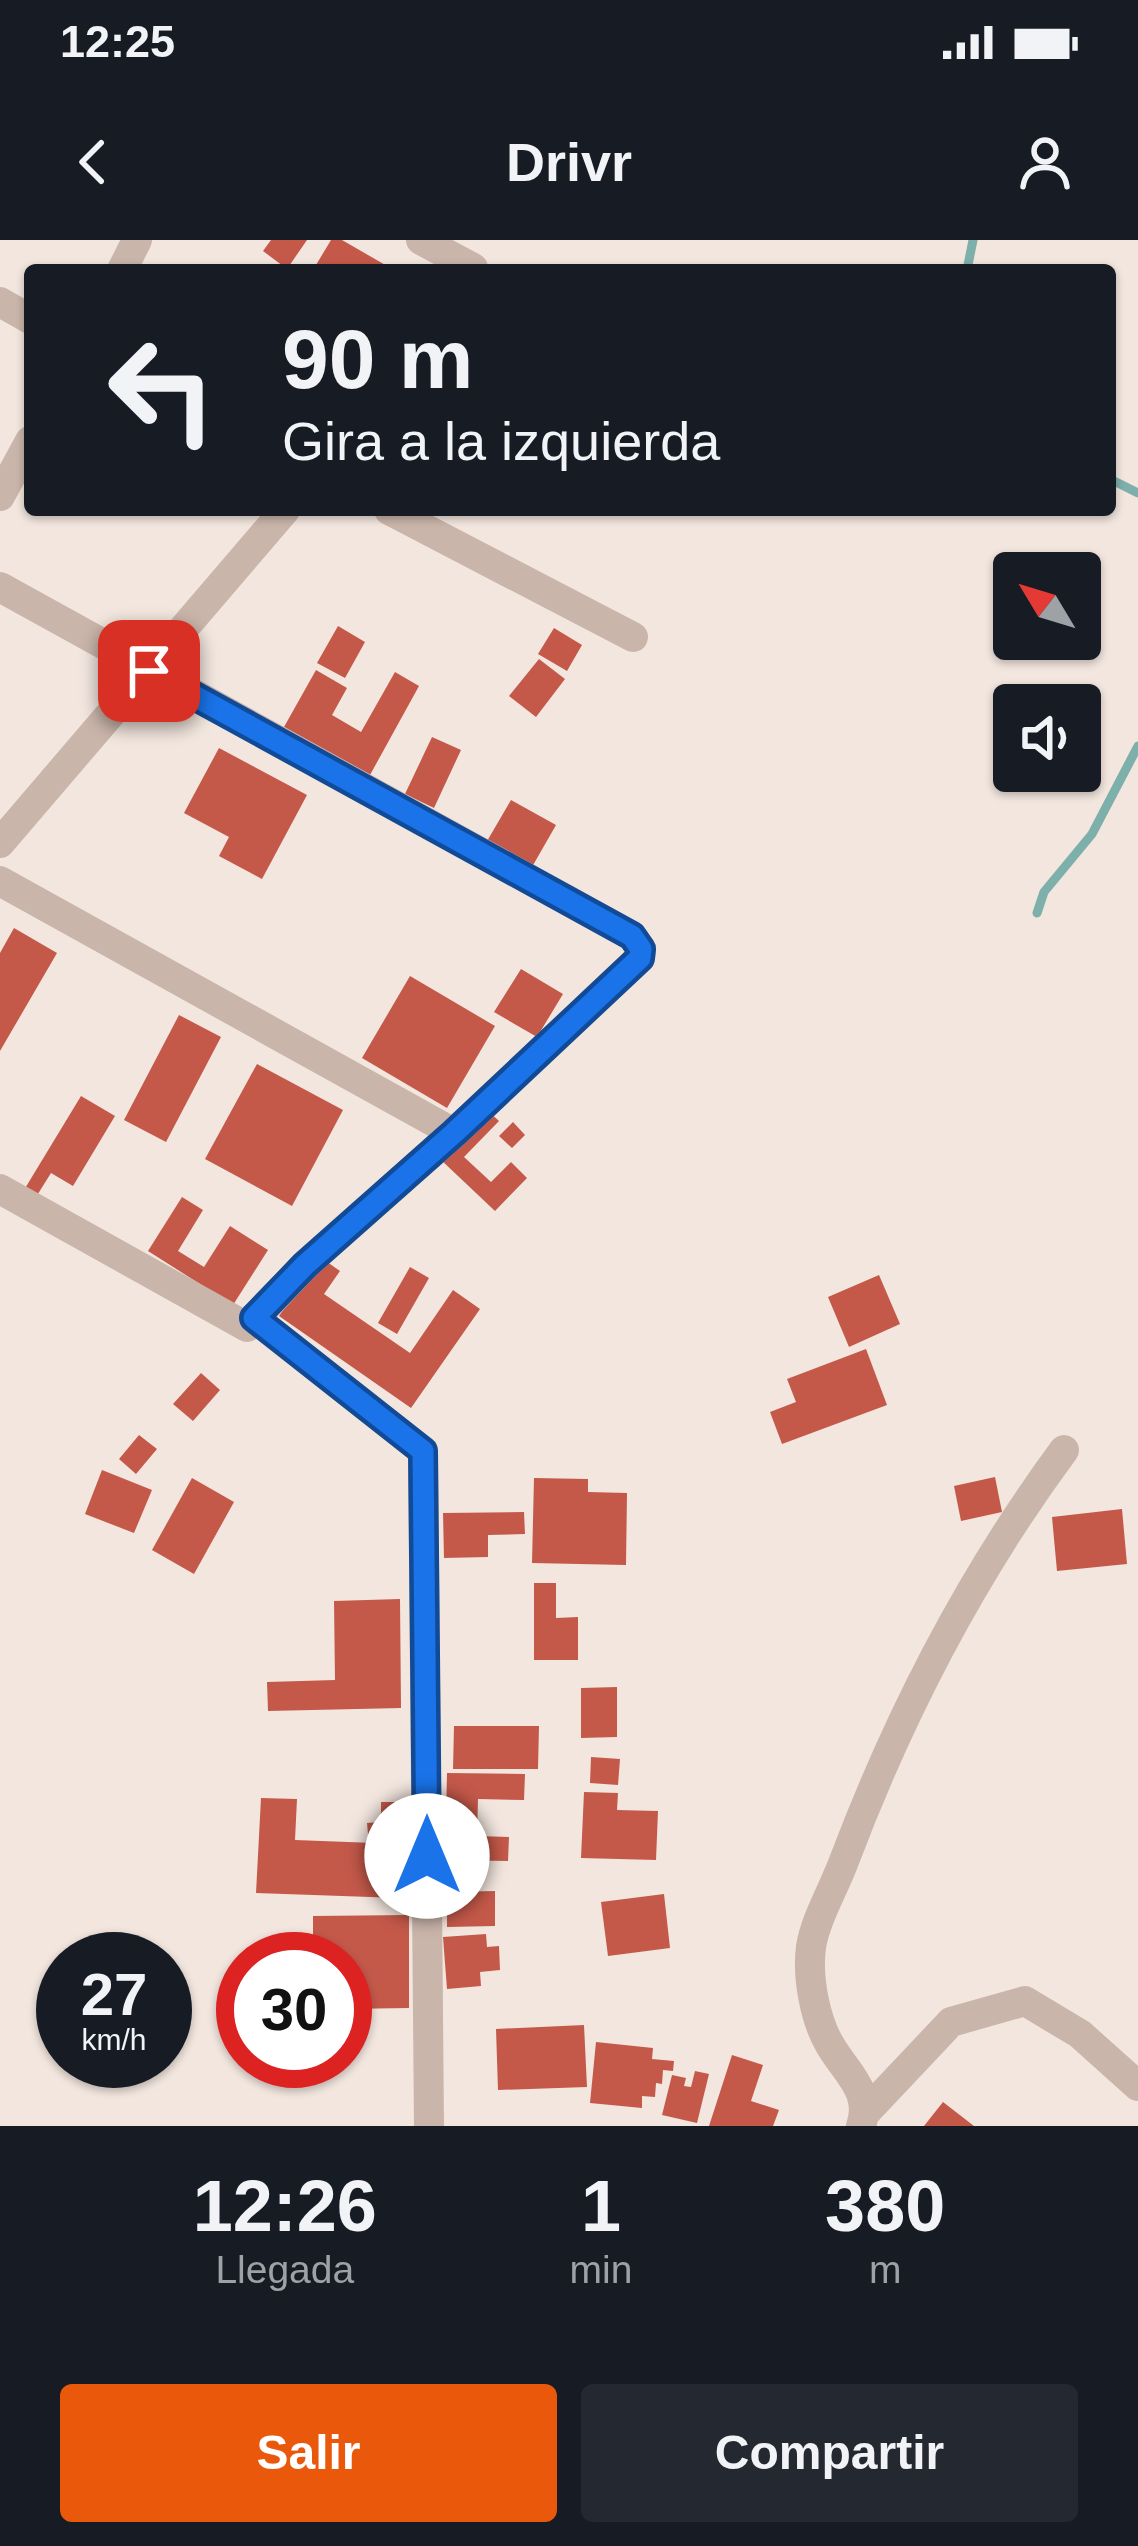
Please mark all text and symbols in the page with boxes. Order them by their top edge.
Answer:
text: 12:25 [60,16,175,67]
icon: back [60,129,126,195]
icon: person [1012,129,1078,195]
text: Drivr [506,132,632,192]
icon: left [84,312,240,468]
text: 90 m [282,312,473,406]
text: Gira a la izquierda [282,411,720,471]
north arrow [993,552,1101,660]
map controls [993,552,1101,792]
pin [98,620,200,722]
icon: arrive [116,638,182,704]
button: sound [993,684,1101,792]
position arrow [364,1793,490,1919]
speed limit sign: 30 [216,1932,372,2088]
text: 27 [81,1961,147,2028]
text: km/h [81,2023,147,2056]
text: 12:26 [193,2166,377,2246]
text: 1 [581,2166,621,2246]
text: 380 [825,2166,945,2246]
text: Llegada [215,2248,354,2291]
text: min [570,2248,632,2291]
text: m [869,2248,901,2291]
button: Salir [60,2384,557,2522]
button: Compartir [581,2384,1078,2522]

